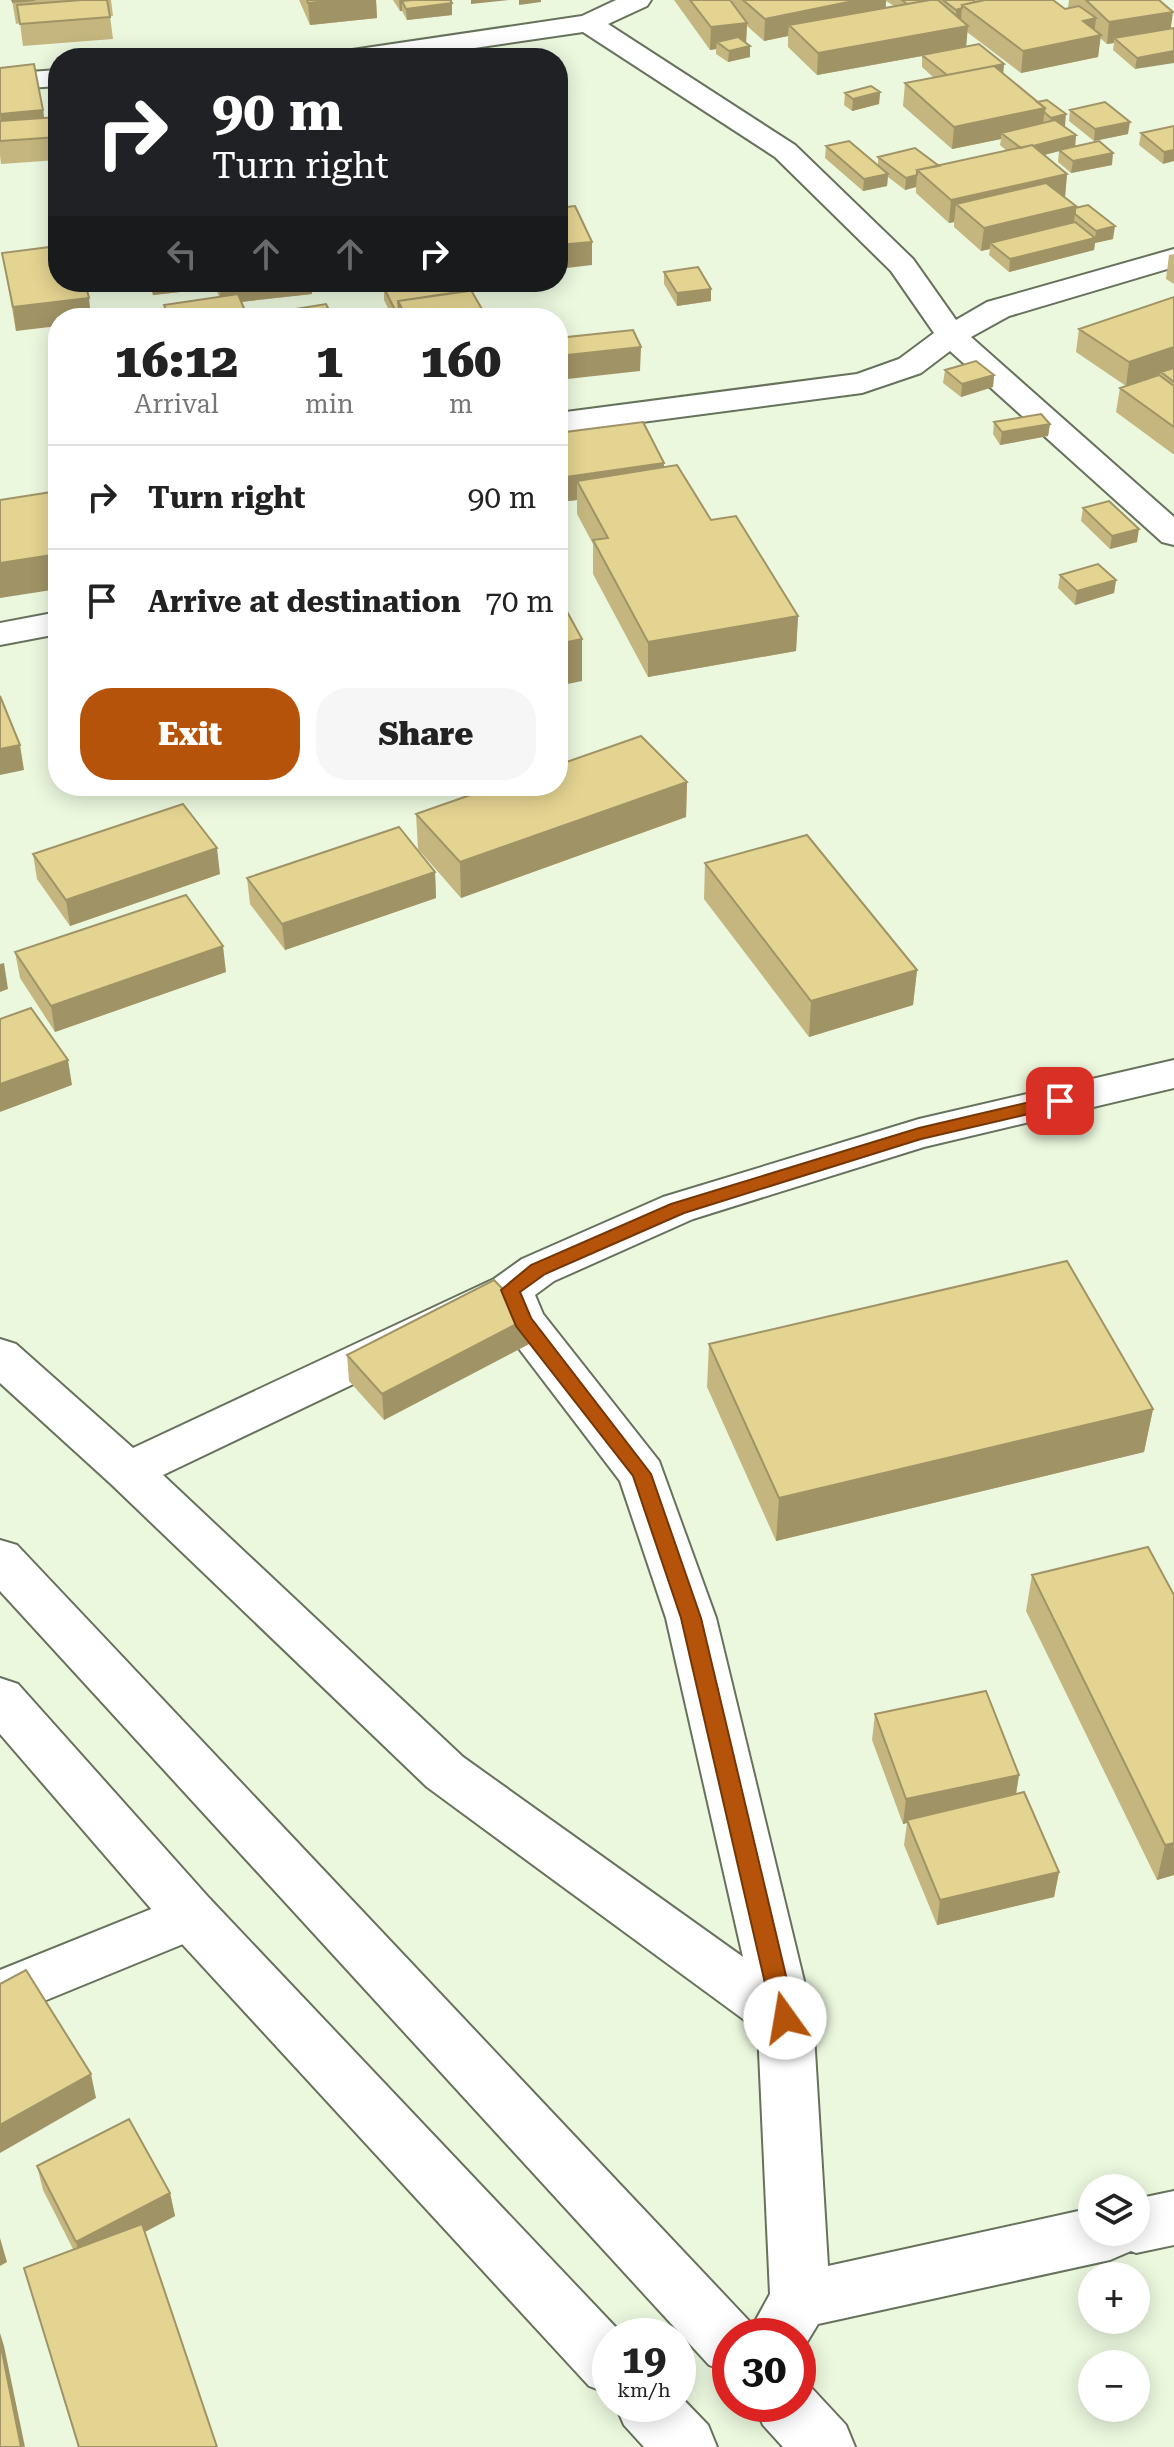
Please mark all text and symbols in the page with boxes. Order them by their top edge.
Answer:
text: 90 m [212,78,343,144]
icon: right [80,80,184,184]
text: Turn right [212,145,389,187]
icon: left [160,232,204,276]
icon: ahead [244,232,288,276]
icon: ahead [328,232,372,276]
icon: right [412,232,456,276]
text: 16:12 [115,333,238,389]
text: 1 [316,333,343,389]
text: 160 [421,333,501,389]
text: Arrival [134,389,219,419]
text: min [305,389,354,419]
text: m [449,389,473,419]
icon: right [80,475,124,519]
text: Turn right [148,480,305,515]
text: 90 m [467,480,536,515]
icon: arrive [80,579,124,623]
text: Arrive at destination [148,584,461,619]
text: 70 m [485,584,554,619]
button: Exit [80,688,300,780]
button: Share [316,688,536,780]
pin [1026,1067,1094,1135]
icon: arrive [1038,1079,1082,1123]
position arrow [743,1976,827,2060]
map controls [1078,2174,1150,2422]
button: layers [1078,2174,1150,2246]
button: + [1078,2262,1150,2334]
speed limit sign: 30 [712,2318,816,2422]
text: 19 [622,2336,666,2383]
button: − [1078,2350,1150,2422]
text: km/h [617,2378,671,2402]

